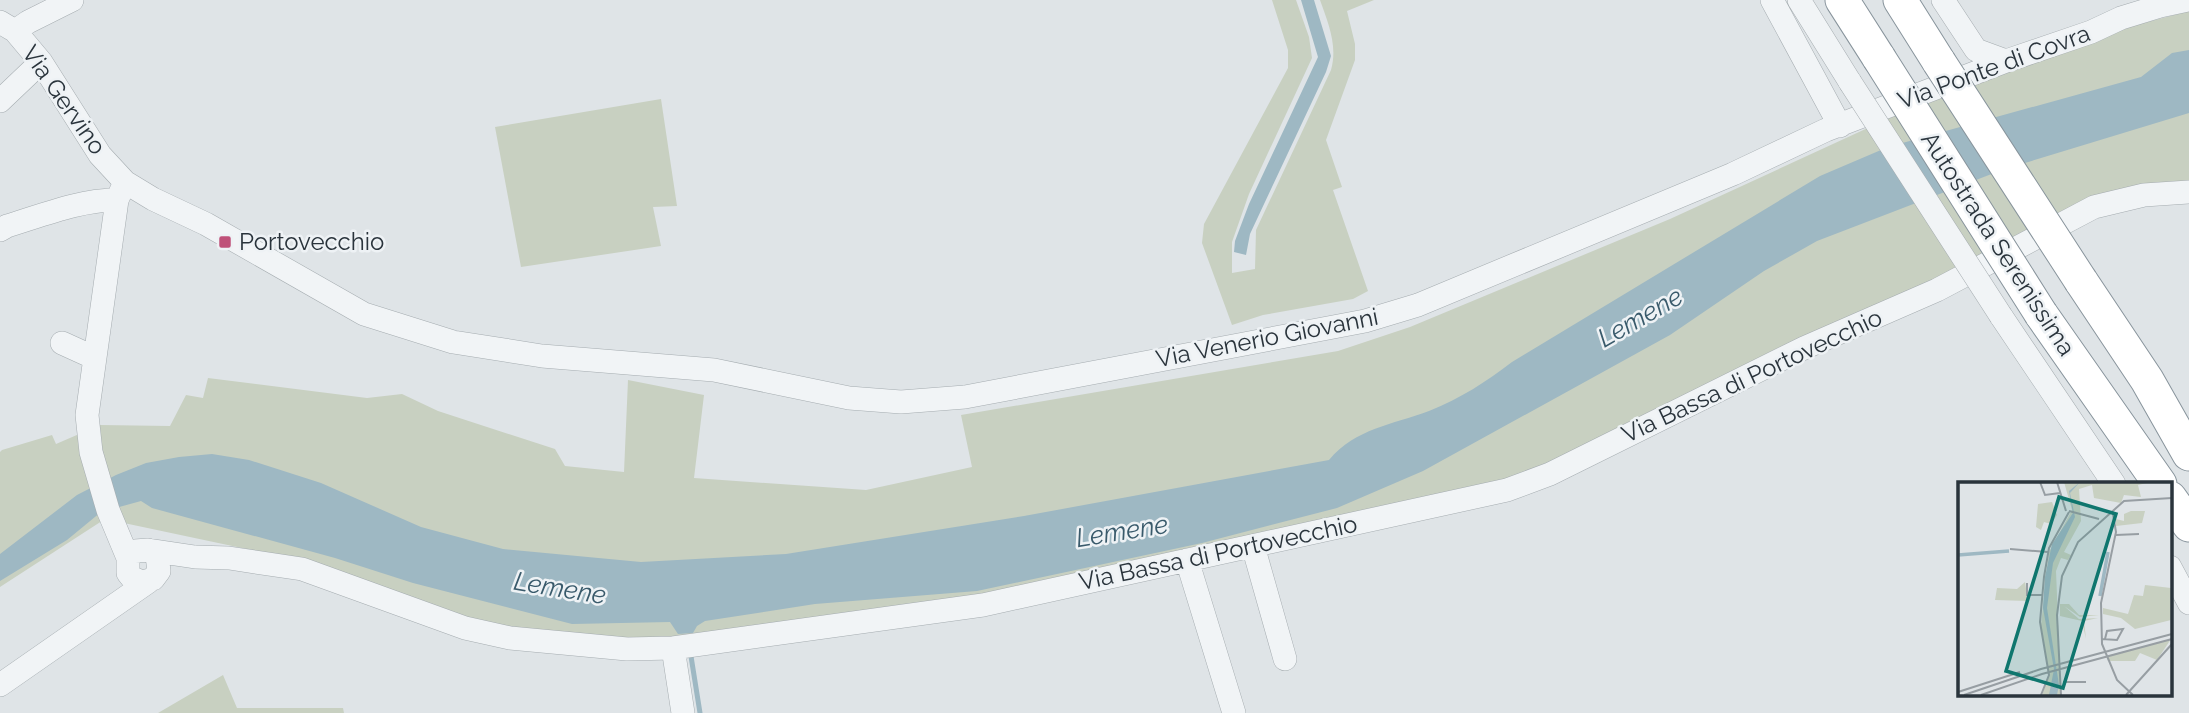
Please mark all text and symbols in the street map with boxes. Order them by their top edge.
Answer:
street label: Via Ponte di Covra [1894,18,2094,115]
street label: Via Gervino [16,39,113,160]
street label: Autostrada Serenissima [1915,126,2082,361]
place label: Portovecchio [239,227,384,256]
marker: Portovecchio [217,234,233,250]
water label: Lemene [1592,281,1688,353]
street label: Via Venerio Giovanni [1153,302,1381,373]
street label: Via Bassa di Portovecchio [1617,302,1886,449]
inset map [1958,482,2172,696]
water label: Lemene [1074,509,1170,553]
street label: Via Bassa di Portovecchio [1076,509,1360,596]
water label: Lemene [512,566,608,610]

